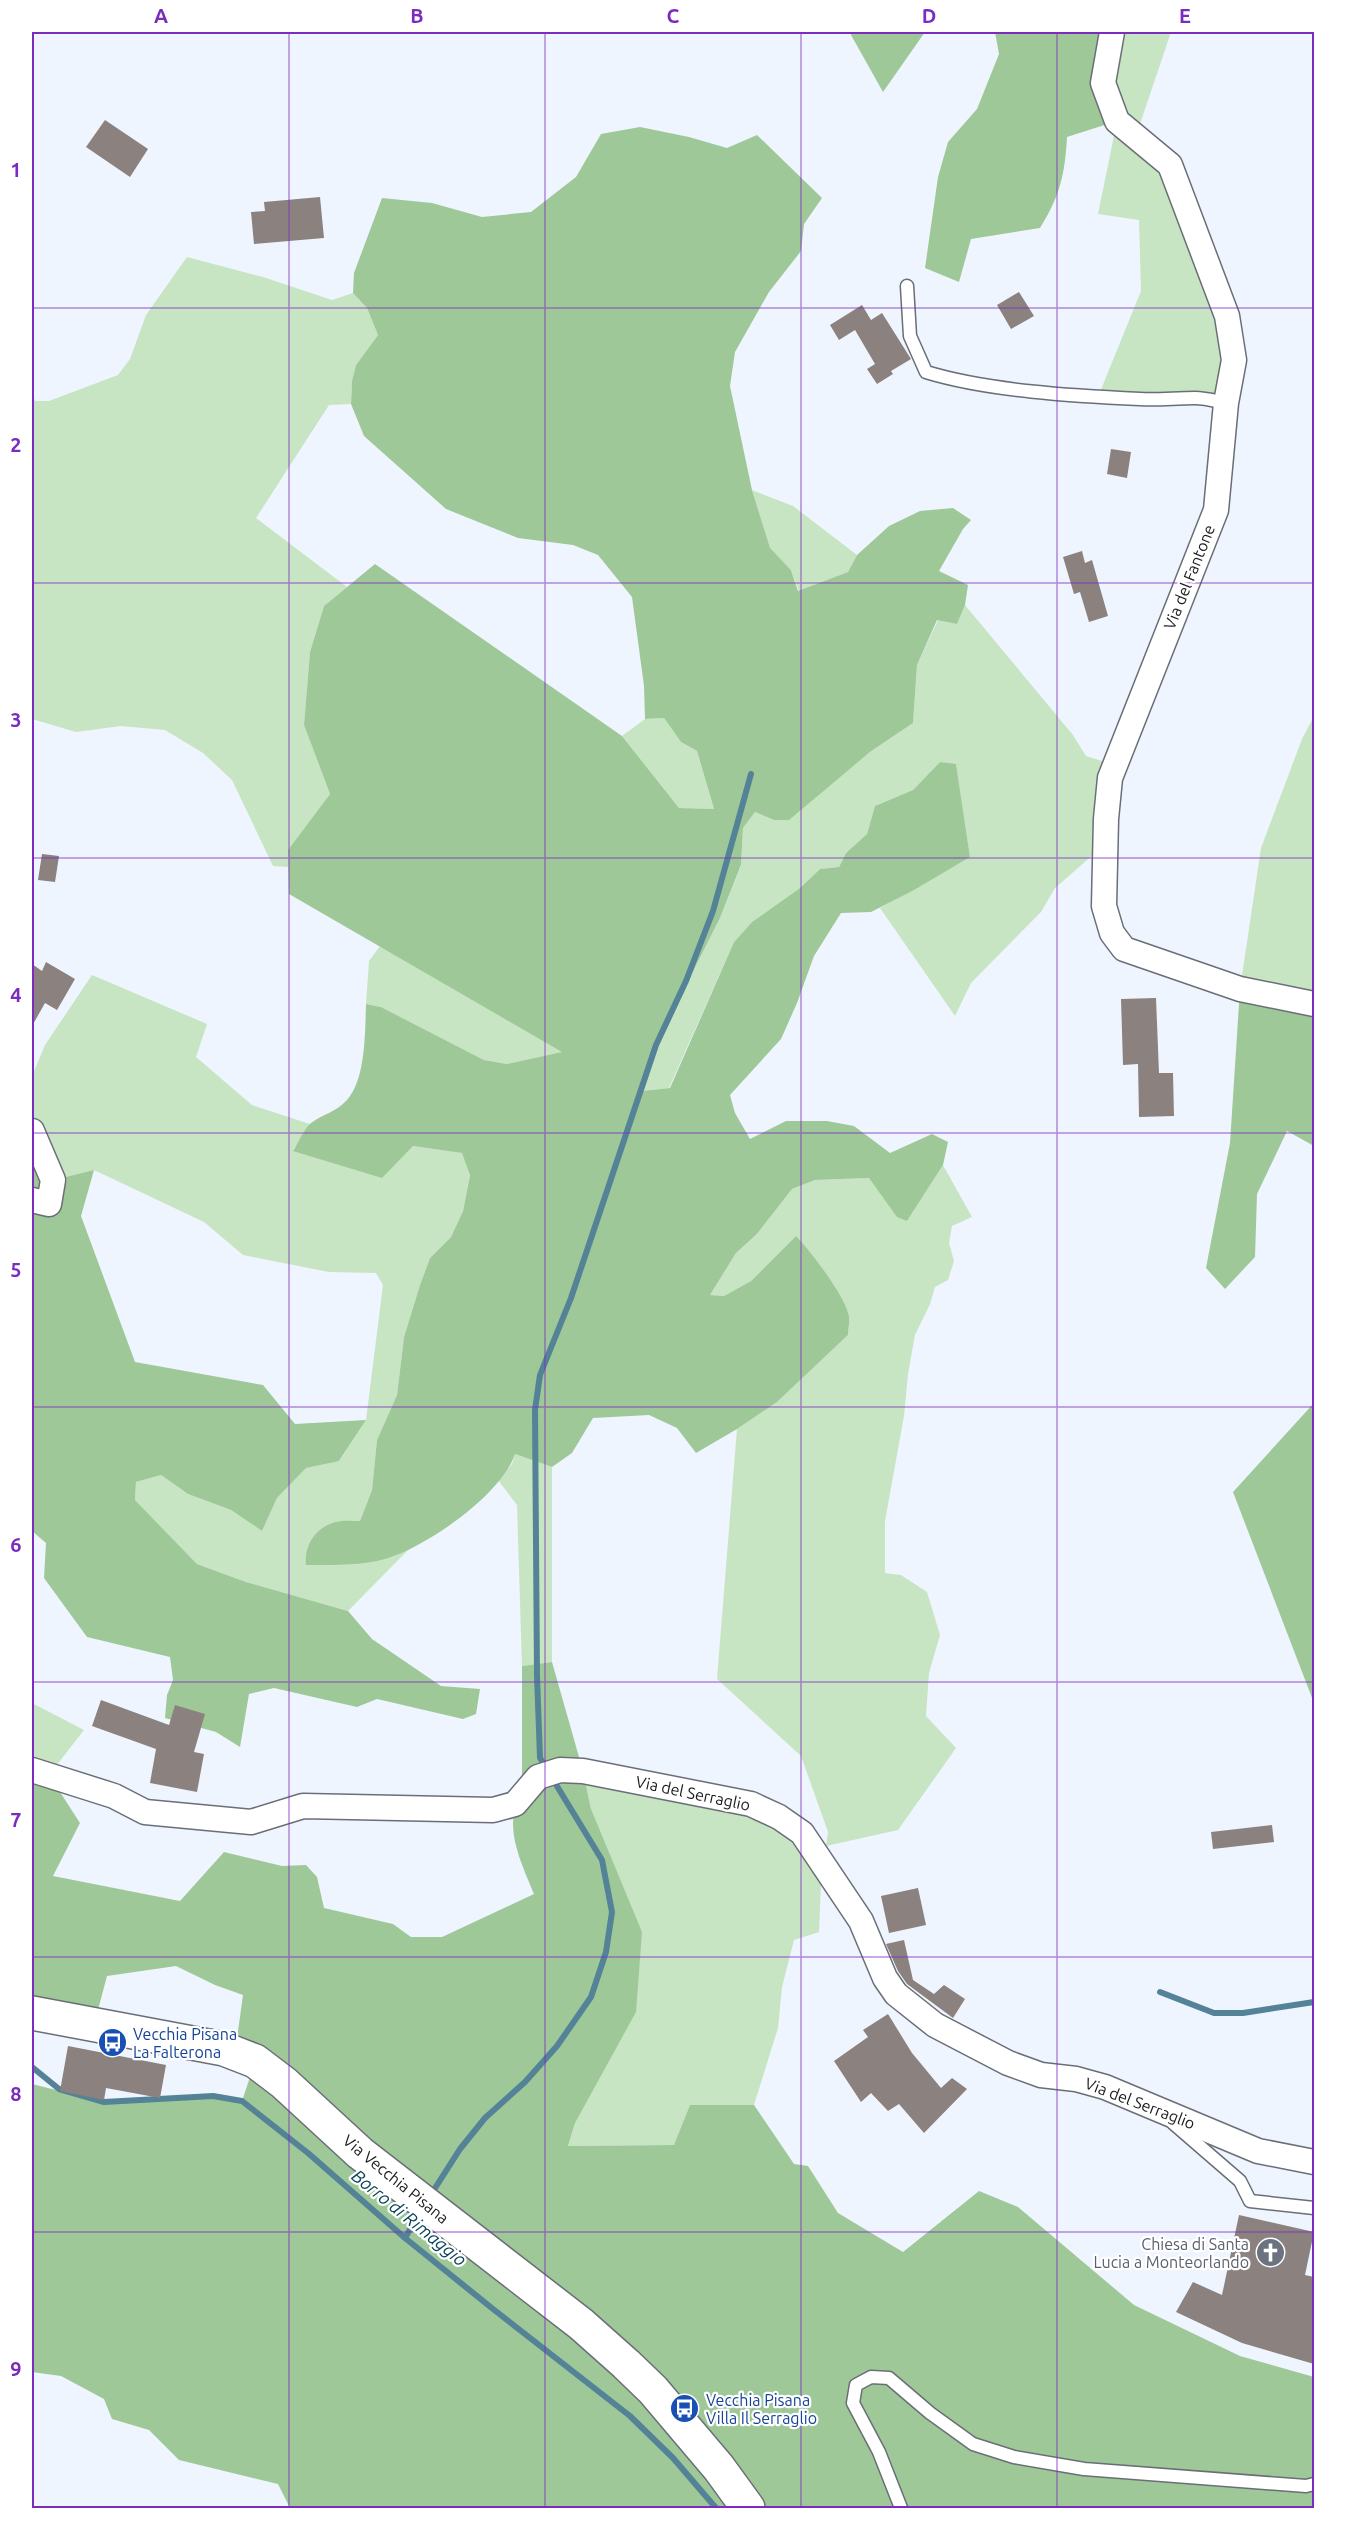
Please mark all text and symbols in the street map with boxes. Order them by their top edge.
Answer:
text: A [154,4,168,27]
text: B [410,4,424,27]
text: C [667,4,680,27]
text: D [922,4,936,27]
text: E [1179,4,1191,27]
text: 1 [10,158,22,181]
text: 2 [10,433,22,456]
street label: Via del Fantone [1160,522,1218,632]
text: 3 [10,708,22,731]
text: 4 [10,983,22,1006]
text: 5 [10,1258,22,1281]
text: 6 [10,1533,22,1556]
street label: Via del Serraglio [634,1772,752,1814]
text: 7 [10,1808,22,1831]
place label: Vecchia Pisana La Falterona [133,2025,237,2061]
bus stop icon: Vecchia Pisana La Falterona [96,2027,128,2059]
street label: Via del Serraglio [1082,2074,1198,2132]
text: 8 [10,2082,22,2105]
street label: Via Vecchia Pisana [340,2131,452,2227]
water label: Borro di Rimaggio [348,2165,471,2270]
place label: Chiesa di Santa Lucia a Monteorlando [1093,2235,1249,2271]
church icon: Chiesa di Santa Lucia a Monteorlando [1254,2237,1286,2269]
text: 9 [10,2357,22,2380]
place label: Vecchia Pisana Villa Il Serraglio [706,2391,817,2427]
bus stop icon: Vecchia Pisana Villa Il Serraglio [669,2393,701,2425]

